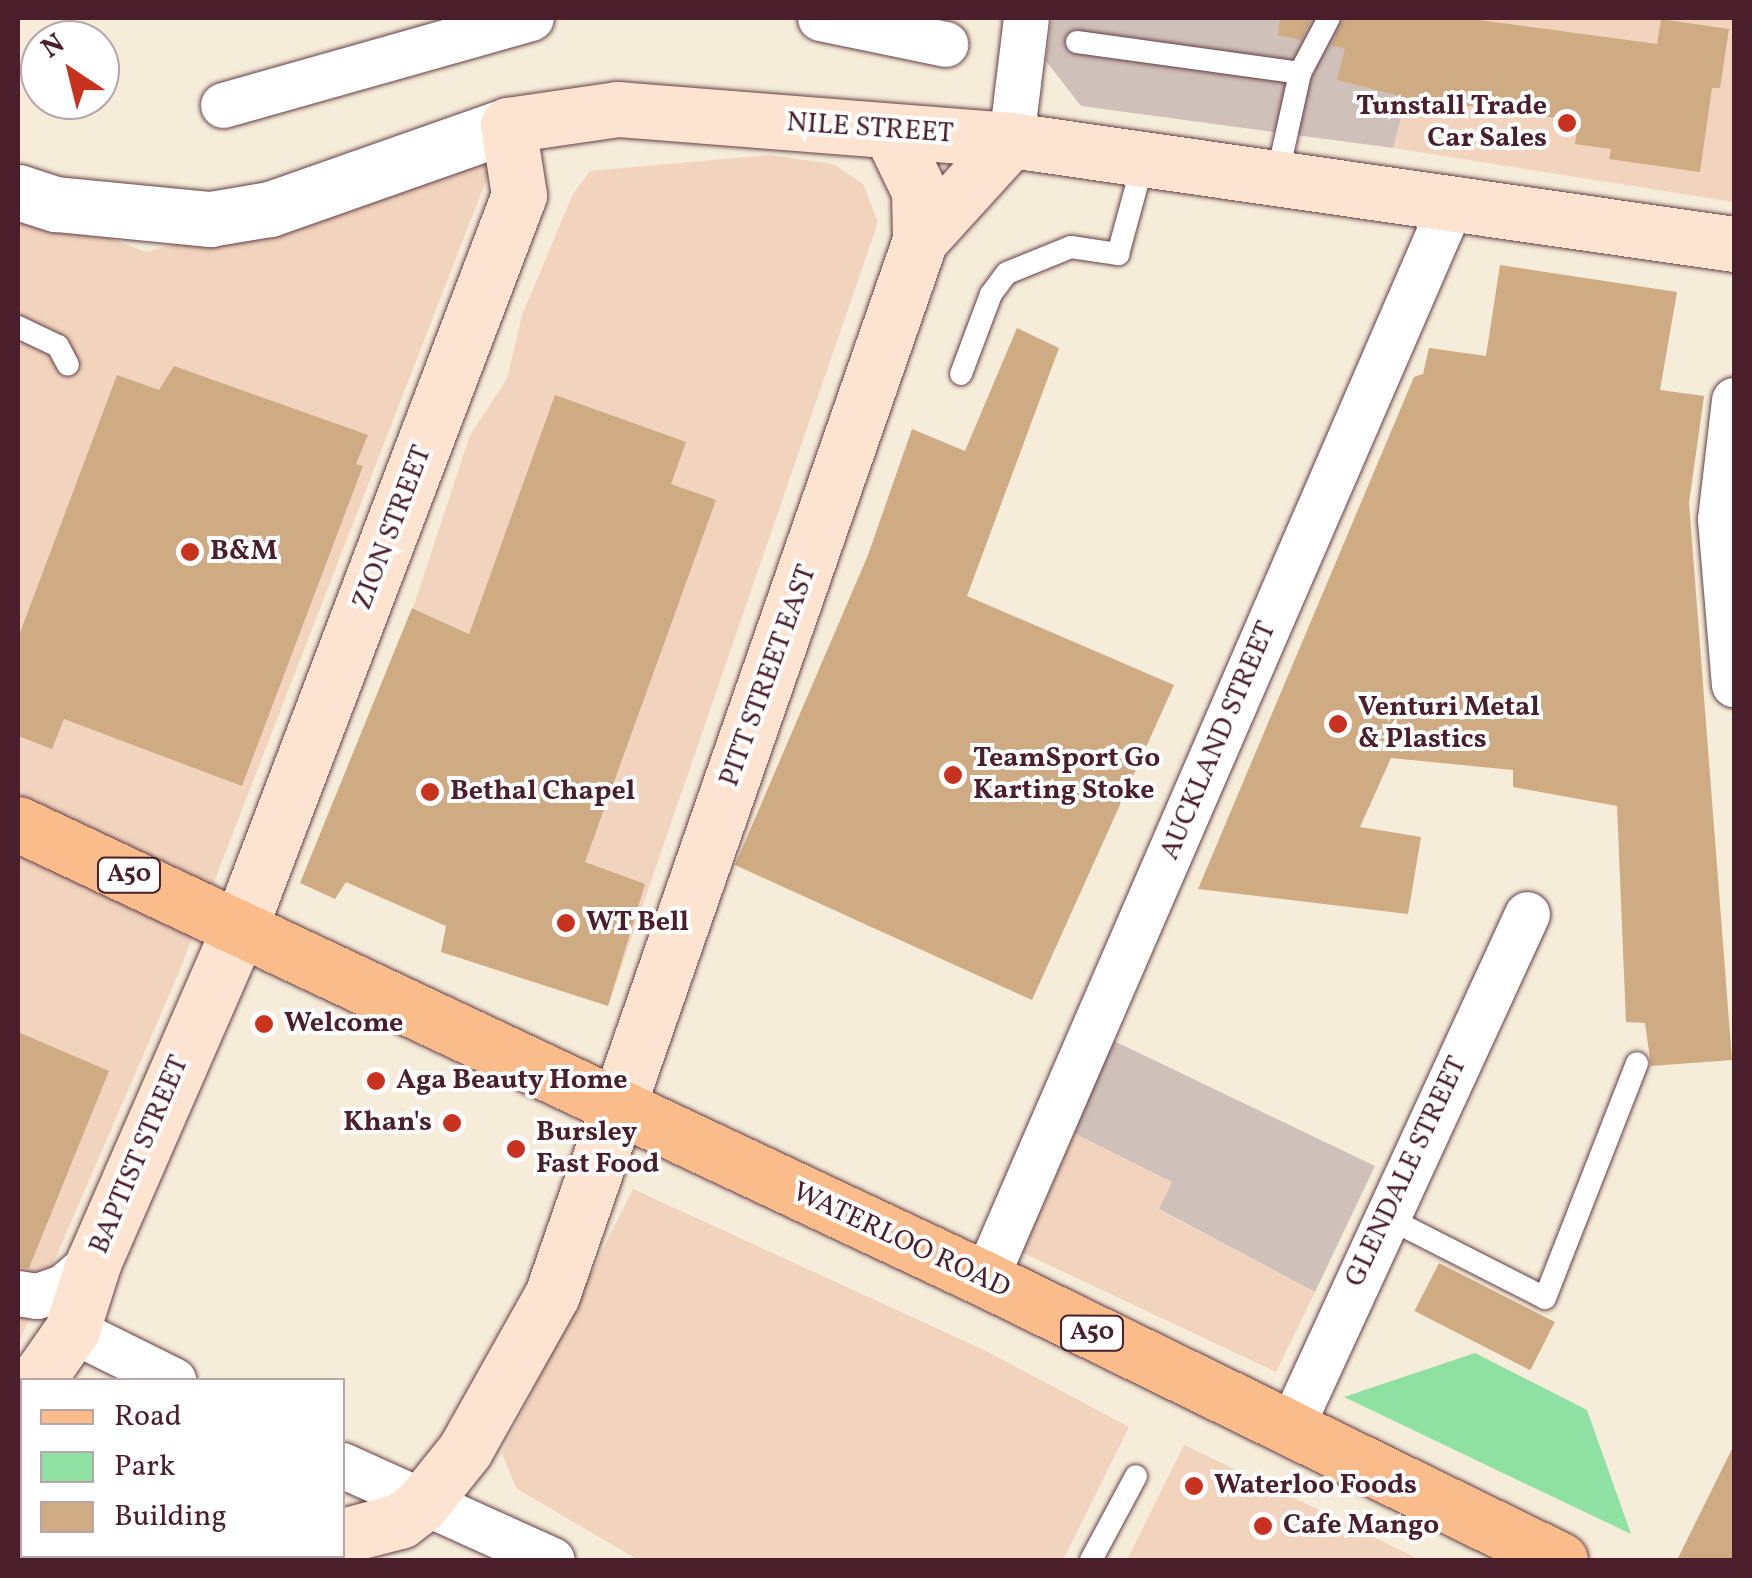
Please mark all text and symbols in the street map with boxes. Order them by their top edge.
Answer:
north arrow [20,20,120,120]
text: N [34,25,73,68]
place label: Tunstall Trade Car Sales [1356,90,1547,156]
street label: NILE STREET [785,106,955,152]
marker: Tunstall Trade Car Sales [1556,112,1578,134]
street label: ZION STREET [346,441,440,615]
place label: B&M [210,535,277,569]
marker: B&M [179,541,201,563]
street label: PITT STREET EAST [713,560,825,792]
street label: AUCKLAND STREET [1154,617,1284,865]
place label: Venturi Metal & Plastics [1358,691,1540,757]
marker: Venturi Metal & Plastics [1327,713,1349,735]
place label: TeamSport Go Karting Stoke [973,742,1160,808]
marker: TeamSport Go Karting Stoke [942,764,964,786]
place label: Bethal Chapel [450,775,635,809]
marker: Bethal Chapel [419,781,441,803]
road number: A50 [96,855,162,895]
place label: WT Bell [586,906,690,940]
marker: WT Bell [555,912,577,934]
place label: Welcome [284,1007,403,1041]
marker: Welcome [253,1013,275,1035]
street label: BAPTIST STREET [83,1050,197,1260]
street label: GLENDALE STREET [1339,1052,1475,1292]
place label: Aga Beauty Home [396,1064,628,1098]
marker: Aga Beauty Home [365,1070,387,1092]
place label: Khan's [343,1106,432,1140]
marker: Khan's [441,1112,463,1134]
place label: Bursley Fast Food [536,1116,659,1182]
marker: Bursley Fast Food [505,1138,527,1160]
street label: WATERLOO ROAD [787,1176,1015,1306]
road number: A50 [1060,1313,1124,1353]
legend [20,1378,345,1558]
text: Road [114,1396,182,1438]
text: Park [114,1446,175,1488]
place label: Waterloo Foods [1214,1469,1417,1503]
marker: Waterloo Foods [1183,1475,1205,1497]
text: Building [114,1496,227,1538]
place label: Cafe Mango [1283,1509,1439,1543]
marker: Cafe Mango [1252,1515,1274,1537]

